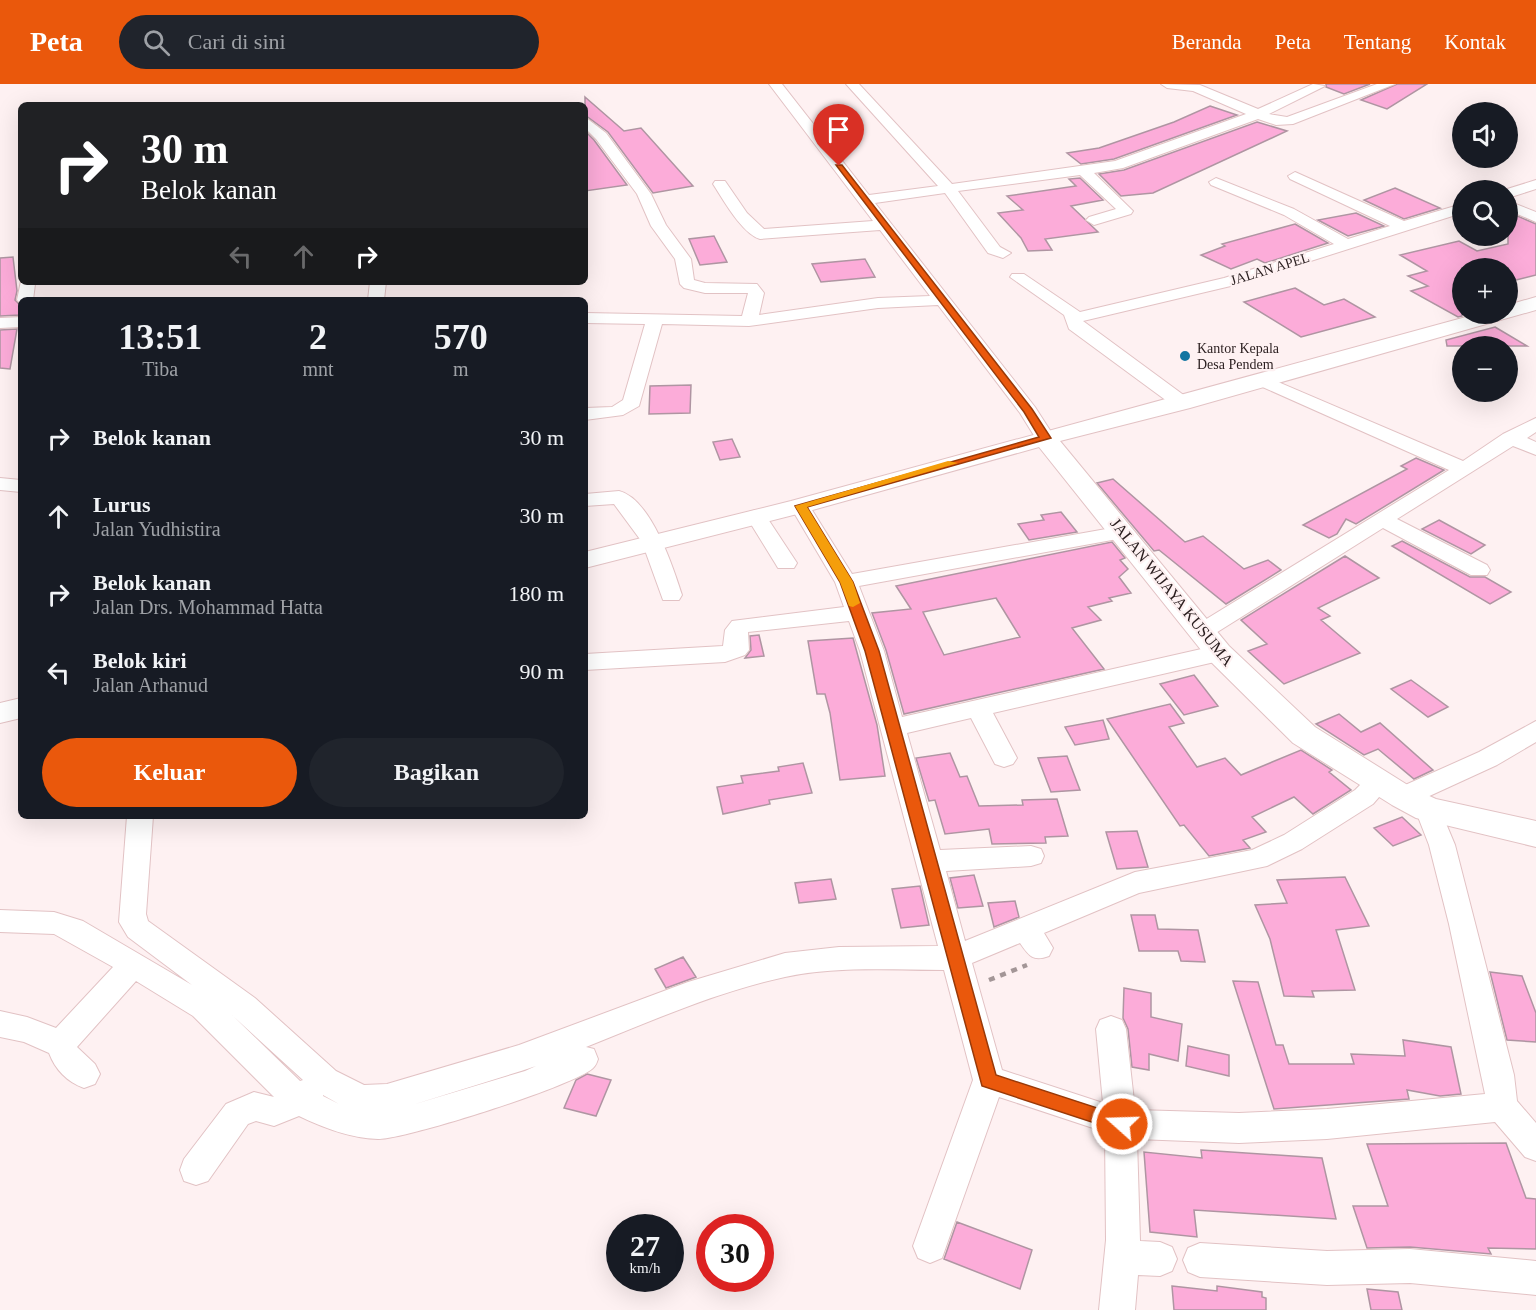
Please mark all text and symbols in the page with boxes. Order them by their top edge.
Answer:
search box [119,15,539,69]
text: Peta [30,26,83,57]
icon: search [140,26,173,59]
text: Cari di sini [188,29,286,54]
text: Beranda [1172,30,1242,54]
text: Peta [1275,30,1311,54]
text: Tentang [1344,30,1411,54]
text: Kontak [1444,30,1506,54]
map controls [1452,102,1518,402]
button: sound [1452,102,1518,168]
pin [813,104,864,166]
icon: arrive [822,113,855,146]
icon: right [42,126,120,204]
text: 30 m [141,126,229,172]
text: Belok kanan [141,175,277,205]
button: search [1452,180,1518,246]
icon: left [224,240,257,273]
icon: ahead [287,240,320,273]
icon: right [350,240,383,273]
street label: JALAN APEL [1229,250,1311,288]
button: + [1452,258,1518,324]
text: 13:51 [118,317,202,357]
text: 2 [309,317,327,357]
text: 570 [434,317,488,357]
button: − [1452,336,1518,402]
place label: Kantor Kepala Desa Pendem [1197,341,1280,372]
marker: Kantor Kepala Desa Pendem [1178,349,1192,363]
text: Tiba [142,358,178,380]
text: mnt [302,358,334,380]
text: m [453,358,469,380]
icon: right [42,422,75,455]
text: Belok kanan [93,425,211,450]
text: 30 m [519,425,564,450]
text: Lurus [93,492,150,517]
icon: ahead [42,500,75,533]
text: 30 m [519,503,564,528]
street label: JALAN WIJAYA KUSUMA [1107,515,1237,670]
text: Jalan Yudhistira [93,518,221,540]
text: Belok kanan [93,570,211,595]
icon: right [42,578,75,611]
text: 180 m [508,581,564,606]
text: Jalan Drs. Mohammad Hatta [93,596,323,618]
text: Belok kiri [93,648,187,673]
icon: left [42,656,75,689]
text: 90 m [519,659,564,684]
text: Jalan Arhanud [93,674,208,696]
button: Keluar [42,738,297,807]
button: Bagikan [309,738,564,807]
position arrow [1090,1092,1154,1156]
speed limit sign: 30 [696,1214,774,1292]
text: 27 [630,1229,660,1262]
text: km/h [630,1260,660,1276]

